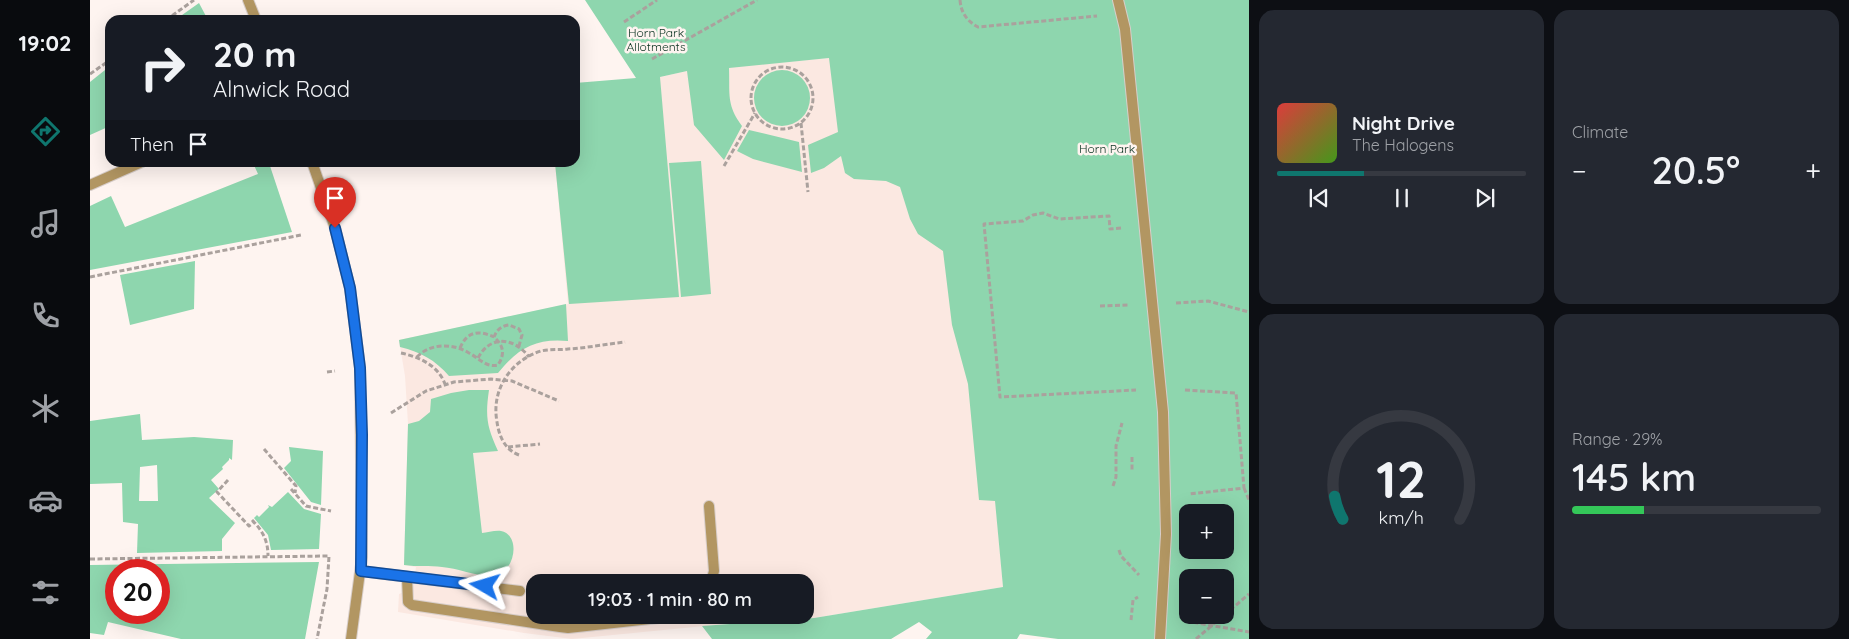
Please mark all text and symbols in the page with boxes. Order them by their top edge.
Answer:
park label: Horn Park Allotments [626,25,686,54]
text: 19:02 [18,29,72,57]
text: 20 m [213,32,296,76]
icon: right [130,35,195,100]
text: Alnwick Road [213,75,350,103]
text: Night Drive [1352,111,1455,135]
icon: directions [28,114,63,149]
text: Climate [1572,122,1628,142]
icon: arrive [184,130,212,158]
text: Then [130,132,174,156]
text: The Halogens [1352,135,1454,155]
park label: Horn Park [1079,141,1135,156]
text: 20.5° [1651,146,1740,194]
text: − [1572,153,1587,188]
text: + [1805,153,1821,188]
pin [314,177,356,228]
icon: arrive [321,184,349,212]
icon: previous [1305,184,1333,212]
icon: pause [1388,184,1416,212]
icon: next [1471,184,1499,212]
icon: music [28,206,63,241]
icon: phone [28,298,63,333]
icon: climate [28,391,63,426]
text: Range · 29% [1572,429,1663,449]
text: 12 [1377,446,1426,511]
text: 145 km [1572,453,1696,501]
icon: car [28,483,63,518]
map controls [1179,504,1234,624]
button: + [1179,504,1234,559]
text: km/h [1379,506,1424,528]
speed limit sign: 20 [105,559,170,624]
position arrow [458,559,510,611]
button: − [1179,569,1234,624]
icon: filters [28,575,63,610]
text: 19:03 · 1 min · 80 m [588,587,752,611]

